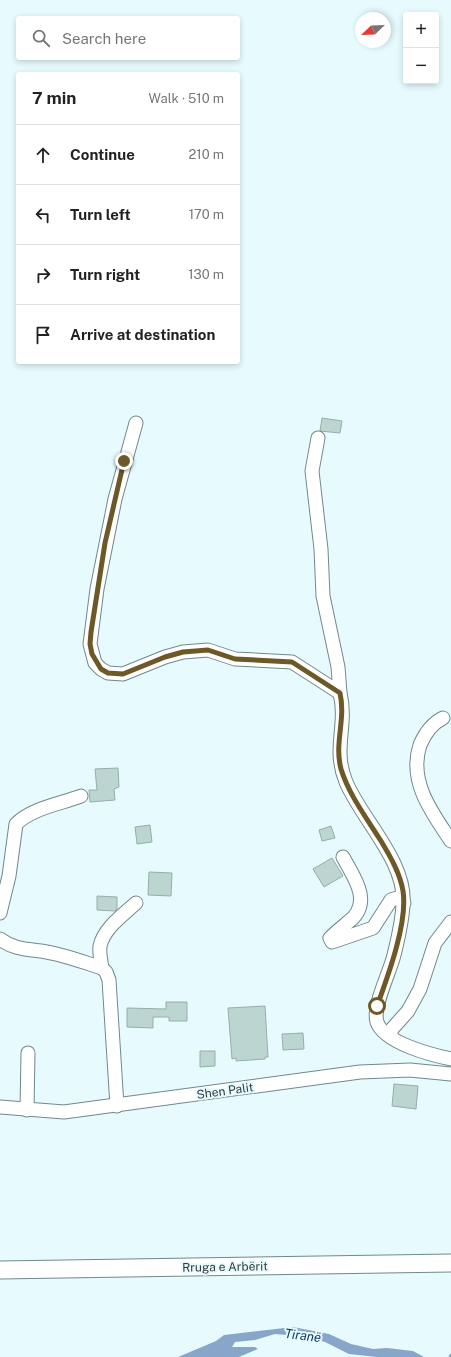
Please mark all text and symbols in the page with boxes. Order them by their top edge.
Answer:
north arrow [355,12,391,48]
map controls [403,12,439,84]
button: + [403,12,439,48]
search box [16,16,240,60]
icon: search [30,27,52,49]
text: Search here [62,30,146,47]
button: − [403,48,439,84]
text: 7 min [32,88,76,108]
text: Walk · 510 m [149,91,224,106]
icon: ahead [32,144,54,166]
text: Continue [70,146,135,163]
text: 210 m [189,147,224,162]
icon: left [32,204,54,226]
text: Turn left [70,206,131,223]
text: 170 m [189,207,224,222]
icon: right [32,264,54,286]
text: Turn right [70,266,140,283]
text: 130 m [188,267,224,282]
icon: arrive [32,324,54,346]
text: Arrive at destination [70,326,215,343]
route end [115,452,133,470]
route start [368,997,386,1015]
street label: Shen Palit [196,1080,255,1102]
street label: Rruga e Arbërit [182,1259,268,1275]
water label: Tiranë [284,1326,322,1345]

